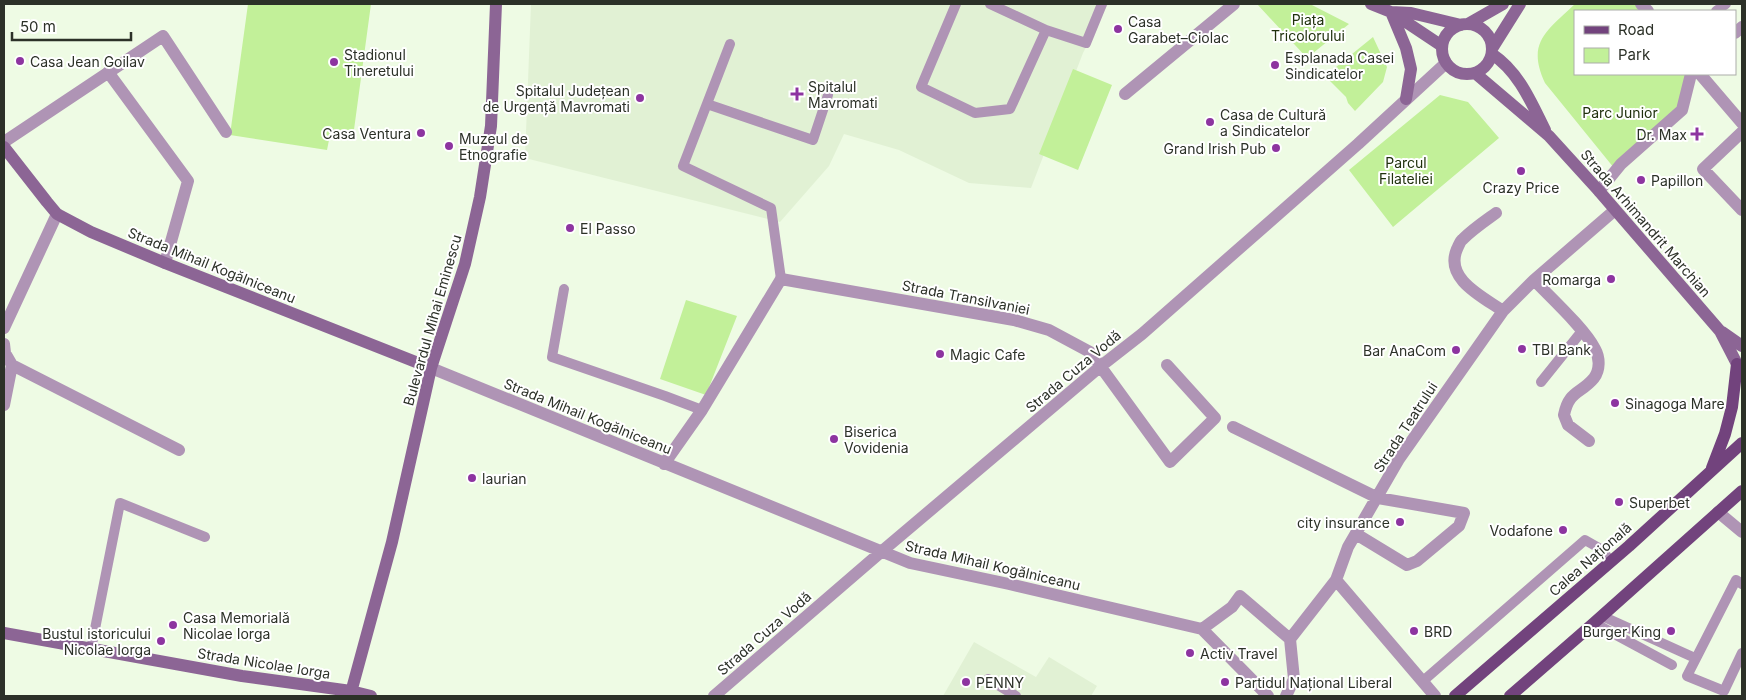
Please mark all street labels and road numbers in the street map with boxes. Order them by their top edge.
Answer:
street label: Strada Arhimandrit Marchian [1577,146,1715,300]
street label: Strada Mihail Kogălniceanu [126,224,298,306]
street label: Bulevardul Mihai Eminescu [399,232,465,408]
street label: Strada Transilvaniei [901,276,1031,318]
street label: Strada Cuza Vodă [1022,326,1124,416]
street label: Strada Mihail Kogălniceanu [502,375,674,457]
street label: Strada Teatrului [1369,379,1441,475]
street label: Calea Națională [1545,519,1635,600]
street label: Strada Mihail Kogălniceanu [904,537,1082,593]
street label: Strada Cuza Vodă [714,588,814,678]
street label: Strada Nicolae Iorga [196,644,332,682]

